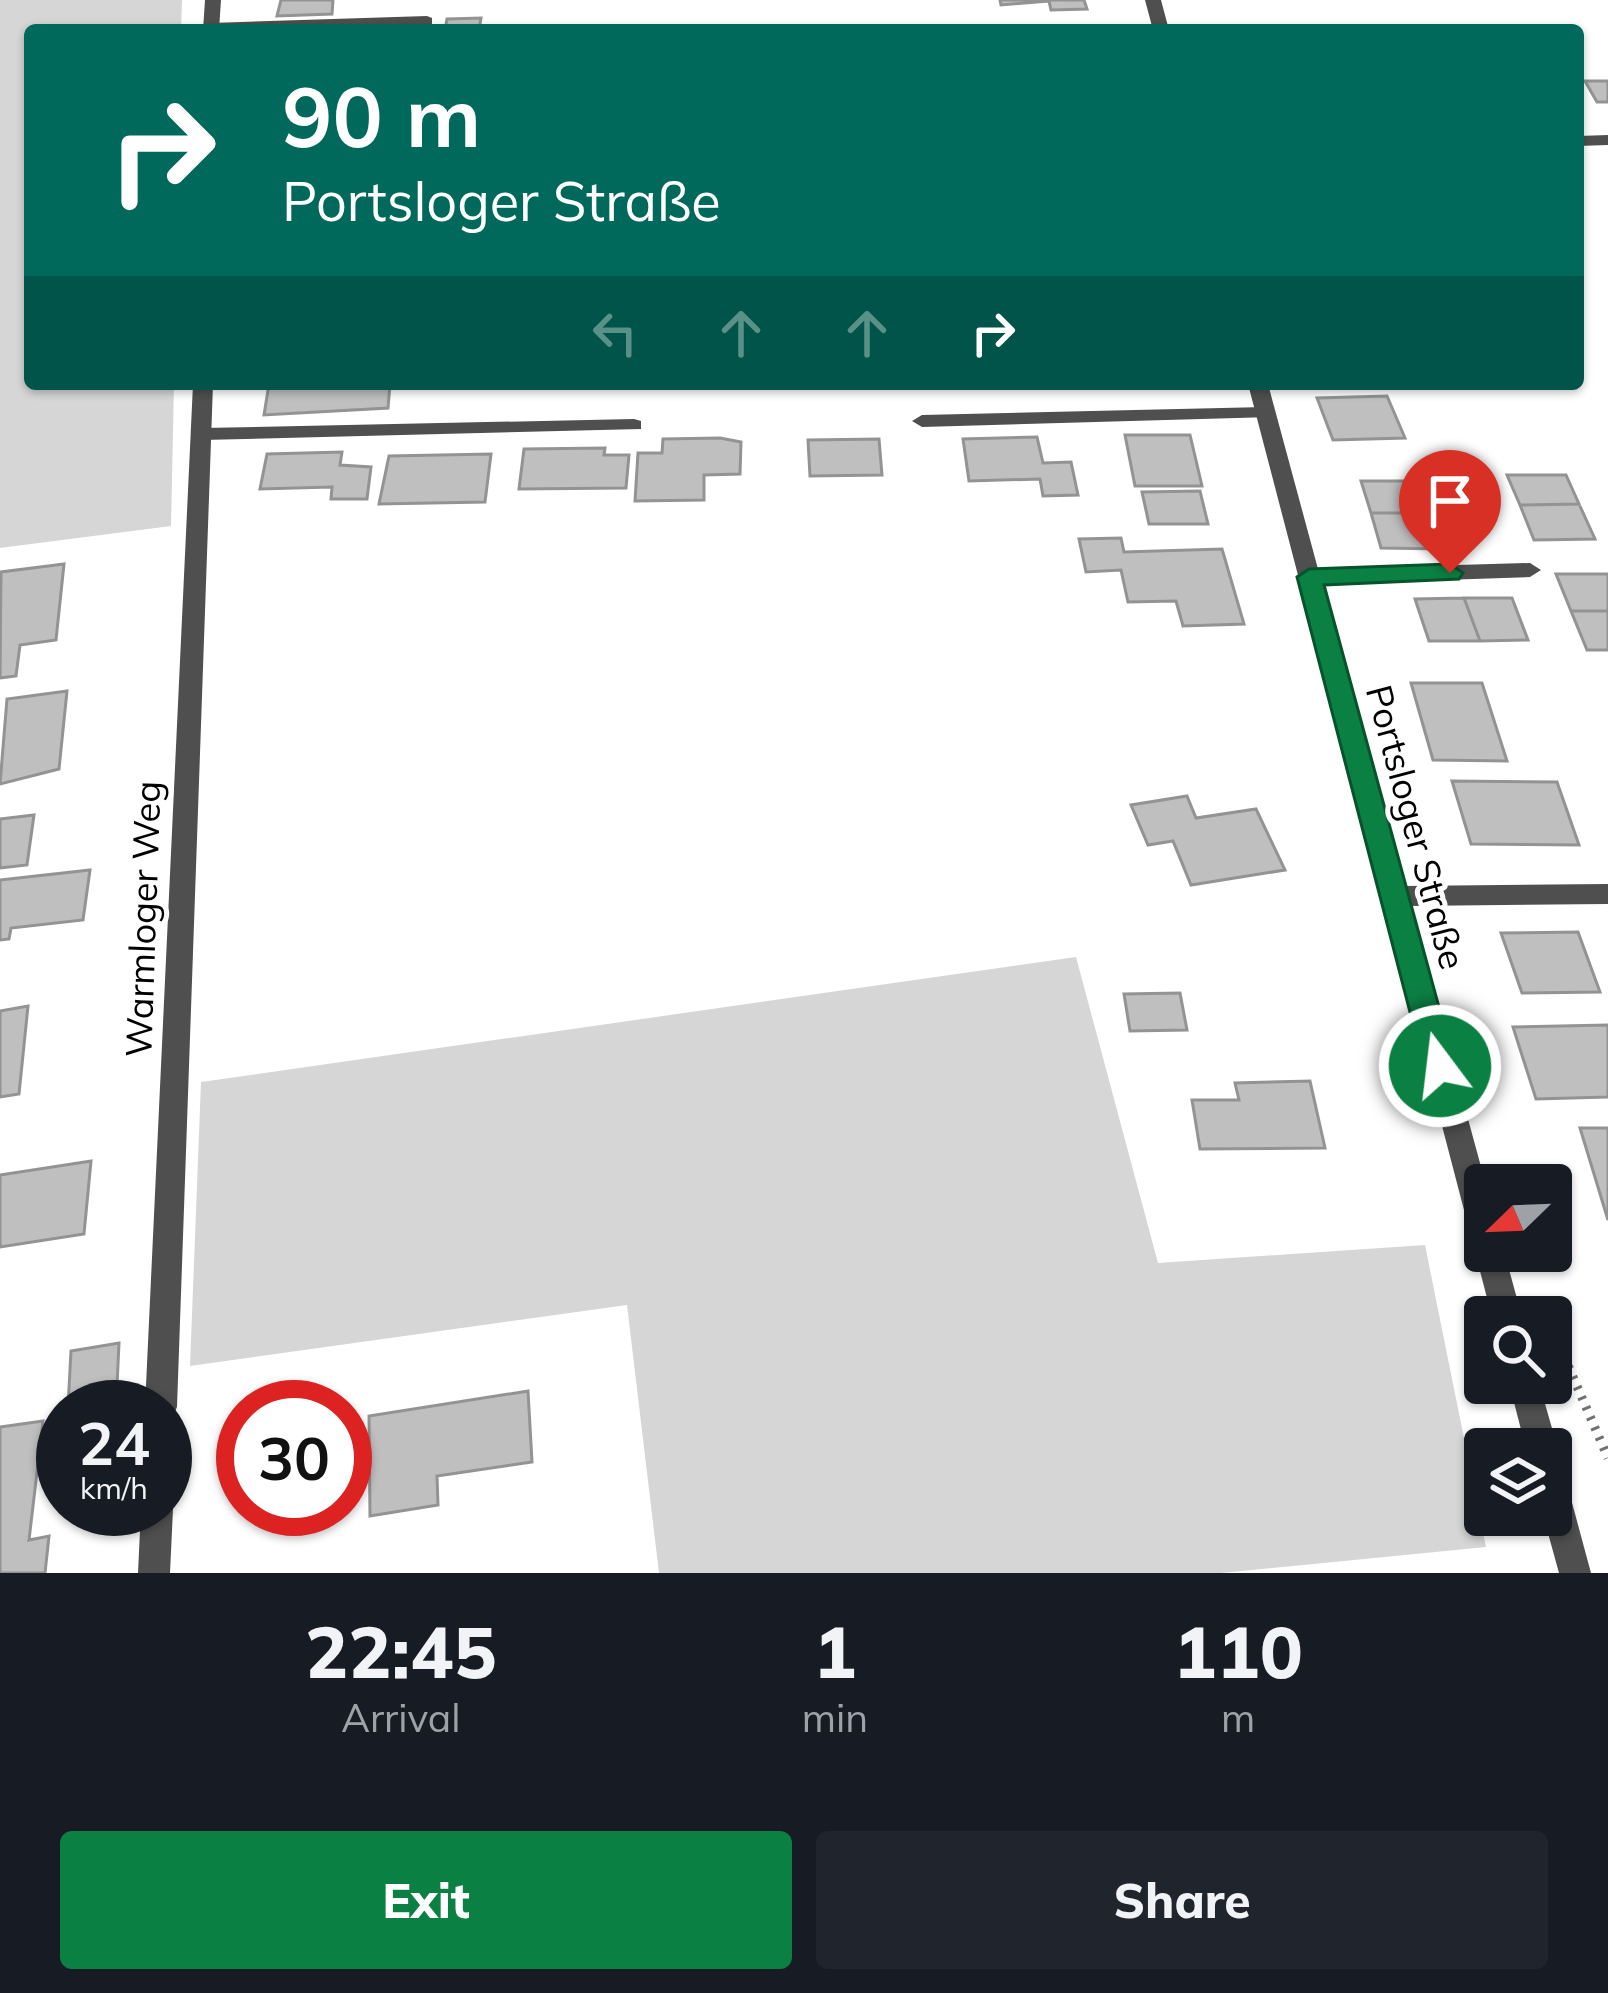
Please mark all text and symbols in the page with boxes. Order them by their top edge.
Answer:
text: 90 m [282,63,481,168]
icon: right [84,72,240,228]
text: Portsloger Straße [282,167,721,235]
icon: left [582,300,648,366]
icon: ahead [708,300,774,366]
icon: ahead [834,300,900,366]
icon: right [960,300,1026,366]
pin [1399,450,1501,573]
icon: arrive [1417,468,1483,534]
street label: Portsloger Straße [1357,680,1476,974]
street label: Warmloger Weg [115,780,170,1058]
position arrow [1377,1003,1503,1129]
north arrow [1464,1164,1572,1272]
map controls [1464,1164,1572,1536]
button: search [1464,1296,1572,1404]
speed limit sign: 30 [216,1380,372,1536]
text: 24 [78,1405,150,1480]
button: layers [1464,1428,1572,1536]
text: km/h [80,1469,148,1507]
text: 22:45 [305,1606,497,1696]
text: 1 [813,1606,857,1696]
text: 110 [1173,1606,1303,1696]
text: Arrival [341,1693,461,1742]
text: min [802,1693,868,1742]
text: m [1221,1693,1255,1742]
button: Exit [60,1831,792,1969]
button: Share [816,1831,1548,1969]

